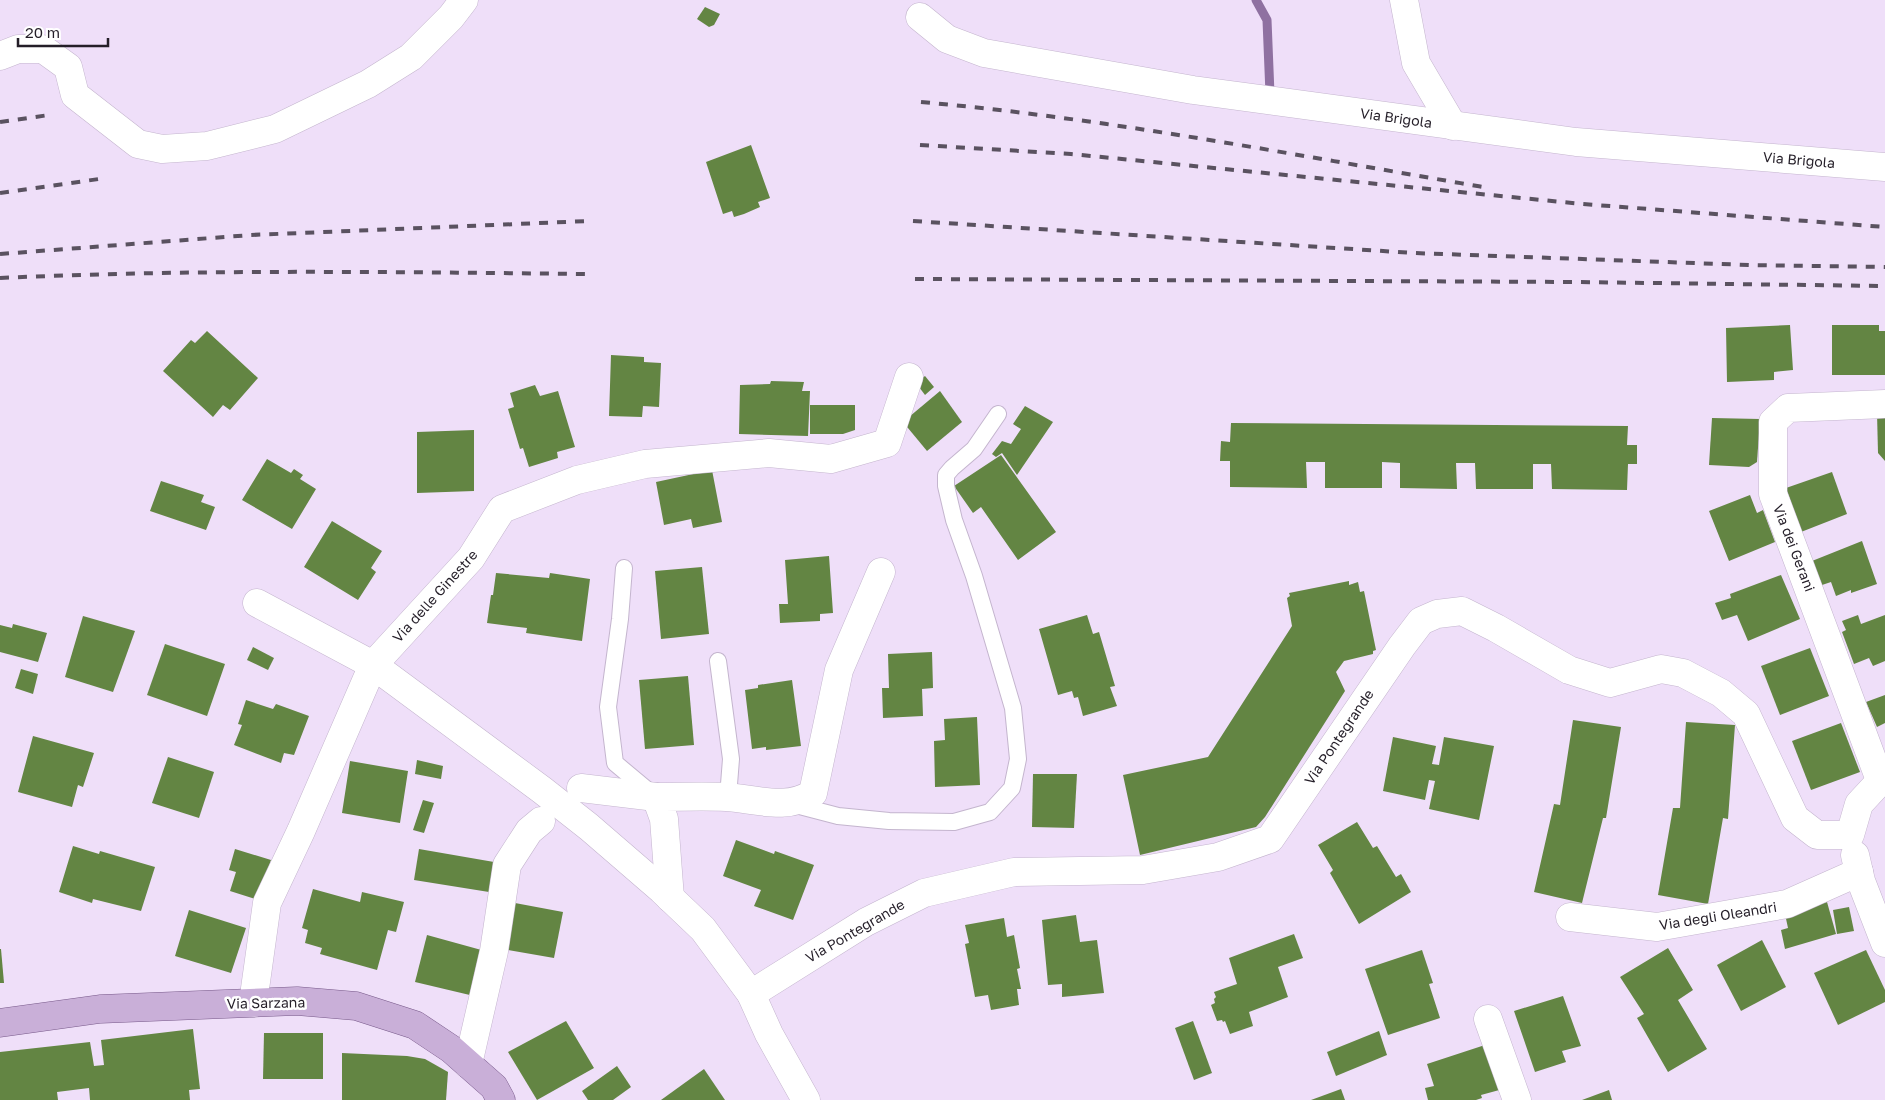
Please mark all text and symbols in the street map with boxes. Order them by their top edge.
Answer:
scale bar [18,15,108,47]
text: 20 m [25,23,60,41]
street label: Via Brigola [1359,104,1433,131]
street label: Via Brigola [1762,148,1836,171]
street label: Via dei Gerani [1770,502,1819,594]
street label: Via delle Ginestre [389,546,481,645]
street label: Via Pontegrande [1300,686,1377,788]
street label: Via Pontegrande [802,895,907,966]
street label: Via degli Oleandri [1658,898,1778,933]
street label: Via Sarzana [227,993,305,1012]

